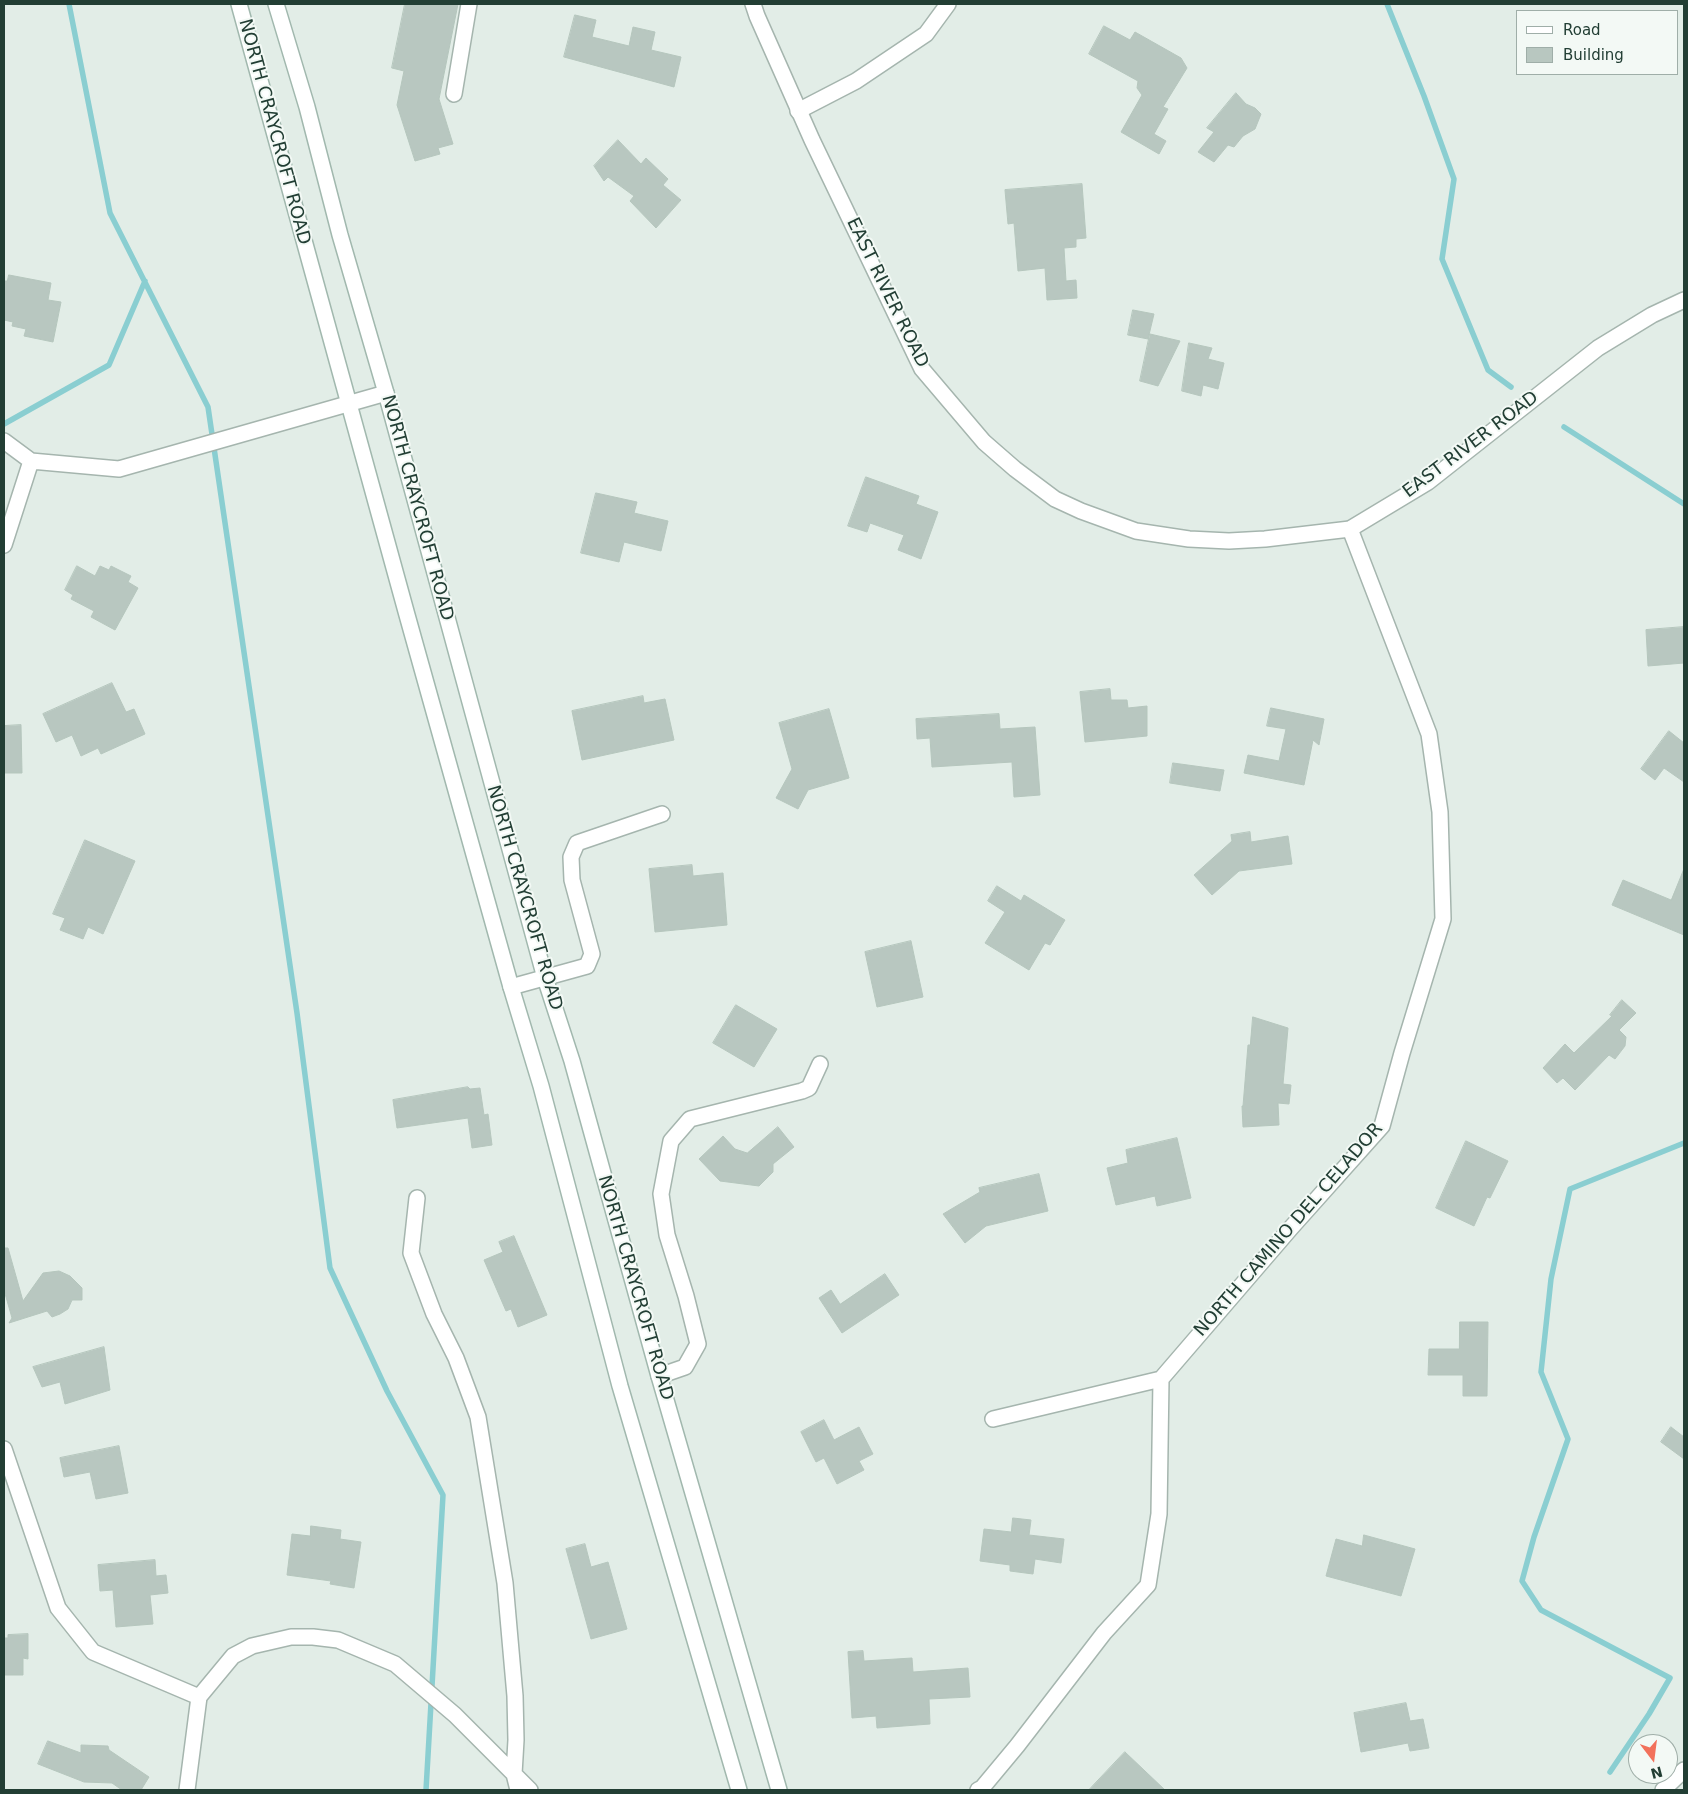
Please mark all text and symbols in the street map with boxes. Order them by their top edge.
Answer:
legend [1516,10,1678,75]
street label: NORTH CRAYCROFT ROAD [233,17,315,247]
text: Road [1563,21,1601,39]
text: Building [1563,46,1624,64]
street label: EAST RIVER ROAD [841,215,933,371]
street label: EAST RIVER ROAD [1399,387,1543,503]
street label: NORTH CRAYCROFT ROAD [376,393,458,623]
street label: NORTH CRAYCROFT ROAD [482,783,566,1013]
street label: NORTH CAMINO DEL CELADOR [1190,1119,1388,1341]
street label: NORTH CRAYCROFT ROAD [593,1173,677,1403]
north arrow [1628,1734,1678,1784]
text: N [1649,1763,1664,1782]

